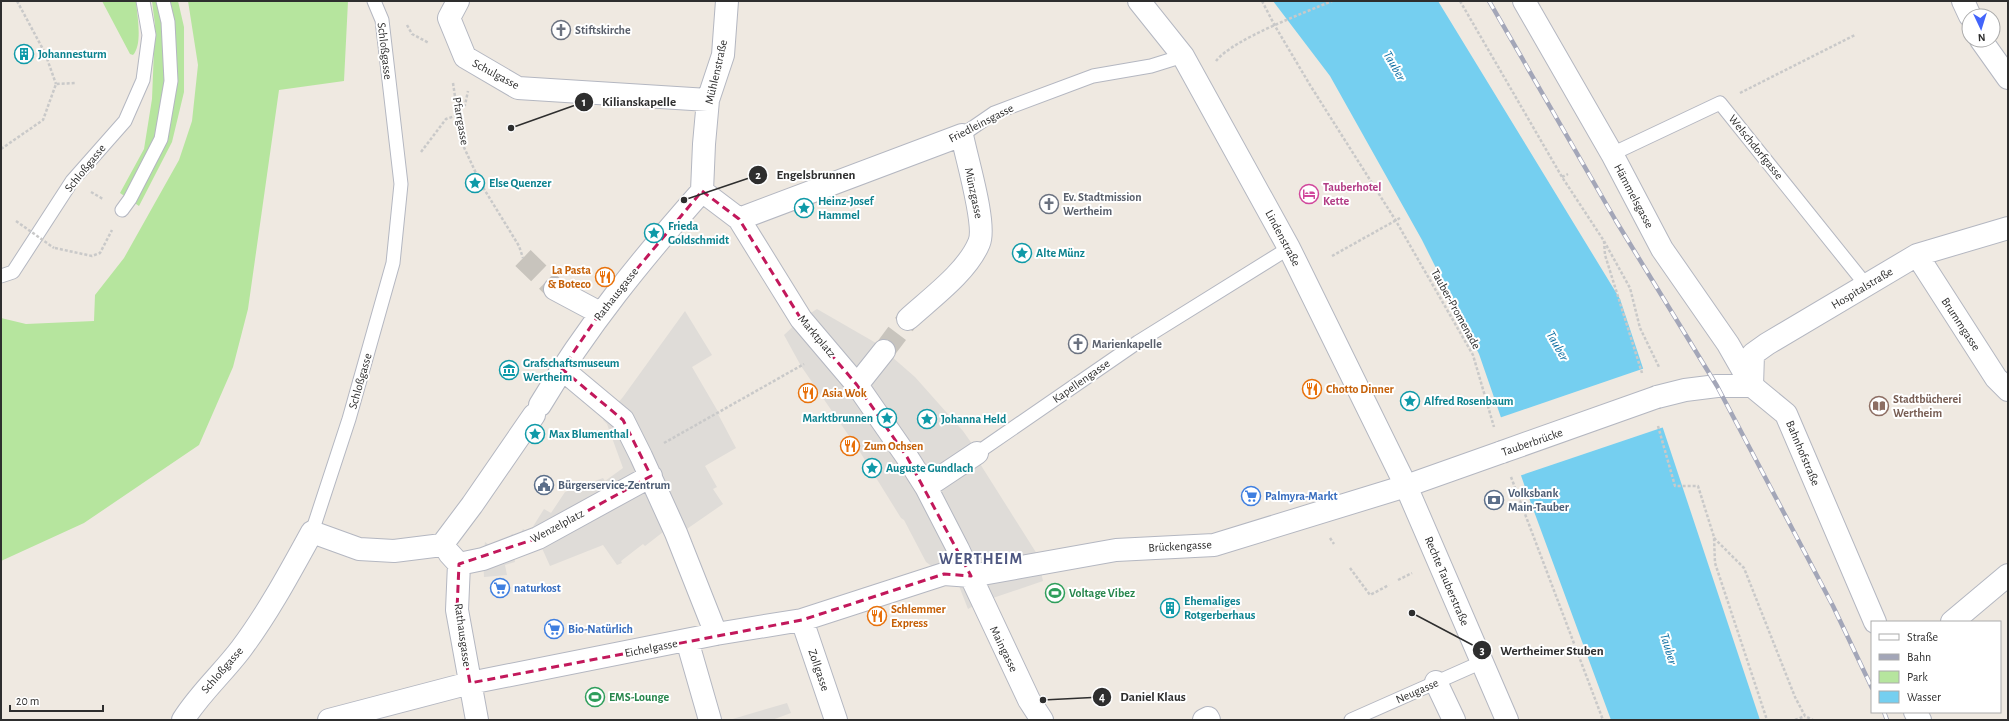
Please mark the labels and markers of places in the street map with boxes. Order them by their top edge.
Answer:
church icon: Stiftskirche [550,19,572,41]
place label: Stiftskirche [575,24,631,36]
building icon: Johannesturm [13,43,35,65]
place label: Johannesturm [38,48,107,60]
callout: Kilianskapelle [574,89,684,114]
callout: Engelsbrunnen [748,162,863,187]
place icon: Else Quenzer [464,172,486,194]
place label: Else Quenzer [489,177,552,190]
place label: Tauberhotel Kette [1323,181,1381,207]
hotel icon: Tauberhotel Kette [1298,183,1320,205]
place label: Ev. Stadtmission Wertheim [1063,191,1142,217]
church icon: Ev. Stadtmission Wertheim [1038,193,1060,215]
place label: Heinz-Josef Hammel [818,195,875,221]
place icon: Heinz-Josef Hammel [793,197,815,219]
place label: Frieda Goldschmidt [668,220,729,246]
place icon: Frieda Goldschmidt [643,222,665,244]
place icon: Alte Münz [1011,242,1033,264]
place label: Alte Münz [1036,247,1085,259]
place label: La Pasta & Boteco [548,264,591,290]
restaurant icon: La Pasta & Boteco [594,266,616,288]
church icon: Marienkapelle [1067,333,1089,355]
place label: Marienkapelle [1092,338,1162,350]
place label: Grafschaftsmuseum Wertheim [523,357,620,383]
museum icon: Grafschaftsmuseum Wertheim [498,359,520,381]
restaurant icon: Chotto Dinner [1301,378,1323,400]
restaurant icon: Asia Wok [797,382,819,404]
place label: Chotto Dinner [1326,383,1395,395]
place label: Asia Wok [822,387,867,399]
place icon: Alfred Rosenbaum [1399,390,1421,412]
place label: Stadtbücherei Wertheim [1893,393,1961,419]
place label: Alfred Rosenbaum [1424,395,1514,407]
library icon: Stadtbücherei Wertheim [1868,395,1890,417]
place icon: Marktbrunnen [876,407,898,429]
place icon: Johanna Held [916,408,938,430]
place label: Marktbrunnen [803,412,873,424]
place label: Johanna Held [941,413,1007,425]
place icon: Max Blumenthal [524,423,546,445]
place label: Max Blumenthal [549,428,629,440]
restaurant icon: Zum Ochsen [839,435,861,457]
place label: Zum Ochsen [864,440,923,452]
place icon: Auguste Gundlach [861,457,883,479]
place label: Auguste Gundlach [886,462,973,474]
public building icon: Bürgerservice-Zentrum [533,474,555,496]
place label: Bürgerservice-Zentrum [558,479,671,491]
supermarket icon: Palmyra-Markt [1240,485,1262,507]
place label: Volksbank Main-Tauber [1508,487,1570,513]
bank icon: Volksbank Main-Tauber [1483,489,1505,511]
place label: Palmyra-Markt [1265,490,1337,503]
supermarket icon: naturkost [489,577,511,599]
place label: naturkost [514,582,561,594]
sports icon: Voltage Vibez [1044,582,1066,604]
place label: Voltage Vibez [1069,587,1135,599]
place label: Ehemaliges Rotgerberhaus [1184,595,1256,621]
building icon: Ehemaliges Rotgerberhaus [1159,597,1181,619]
place label: Schlemmer Express [891,603,947,629]
restaurant icon: Schlemmer Express [866,605,888,627]
supermarket icon: Bio-Natürlich [543,618,565,640]
place label: Bio-Natürlich [568,623,633,635]
callout: Wertheimer Stuben [1472,638,1612,663]
callout: Daniel Klaus [1092,684,1193,709]
sports icon: EMS-Lounge [584,686,606,708]
place label: EMS-Lounge [609,691,669,703]

